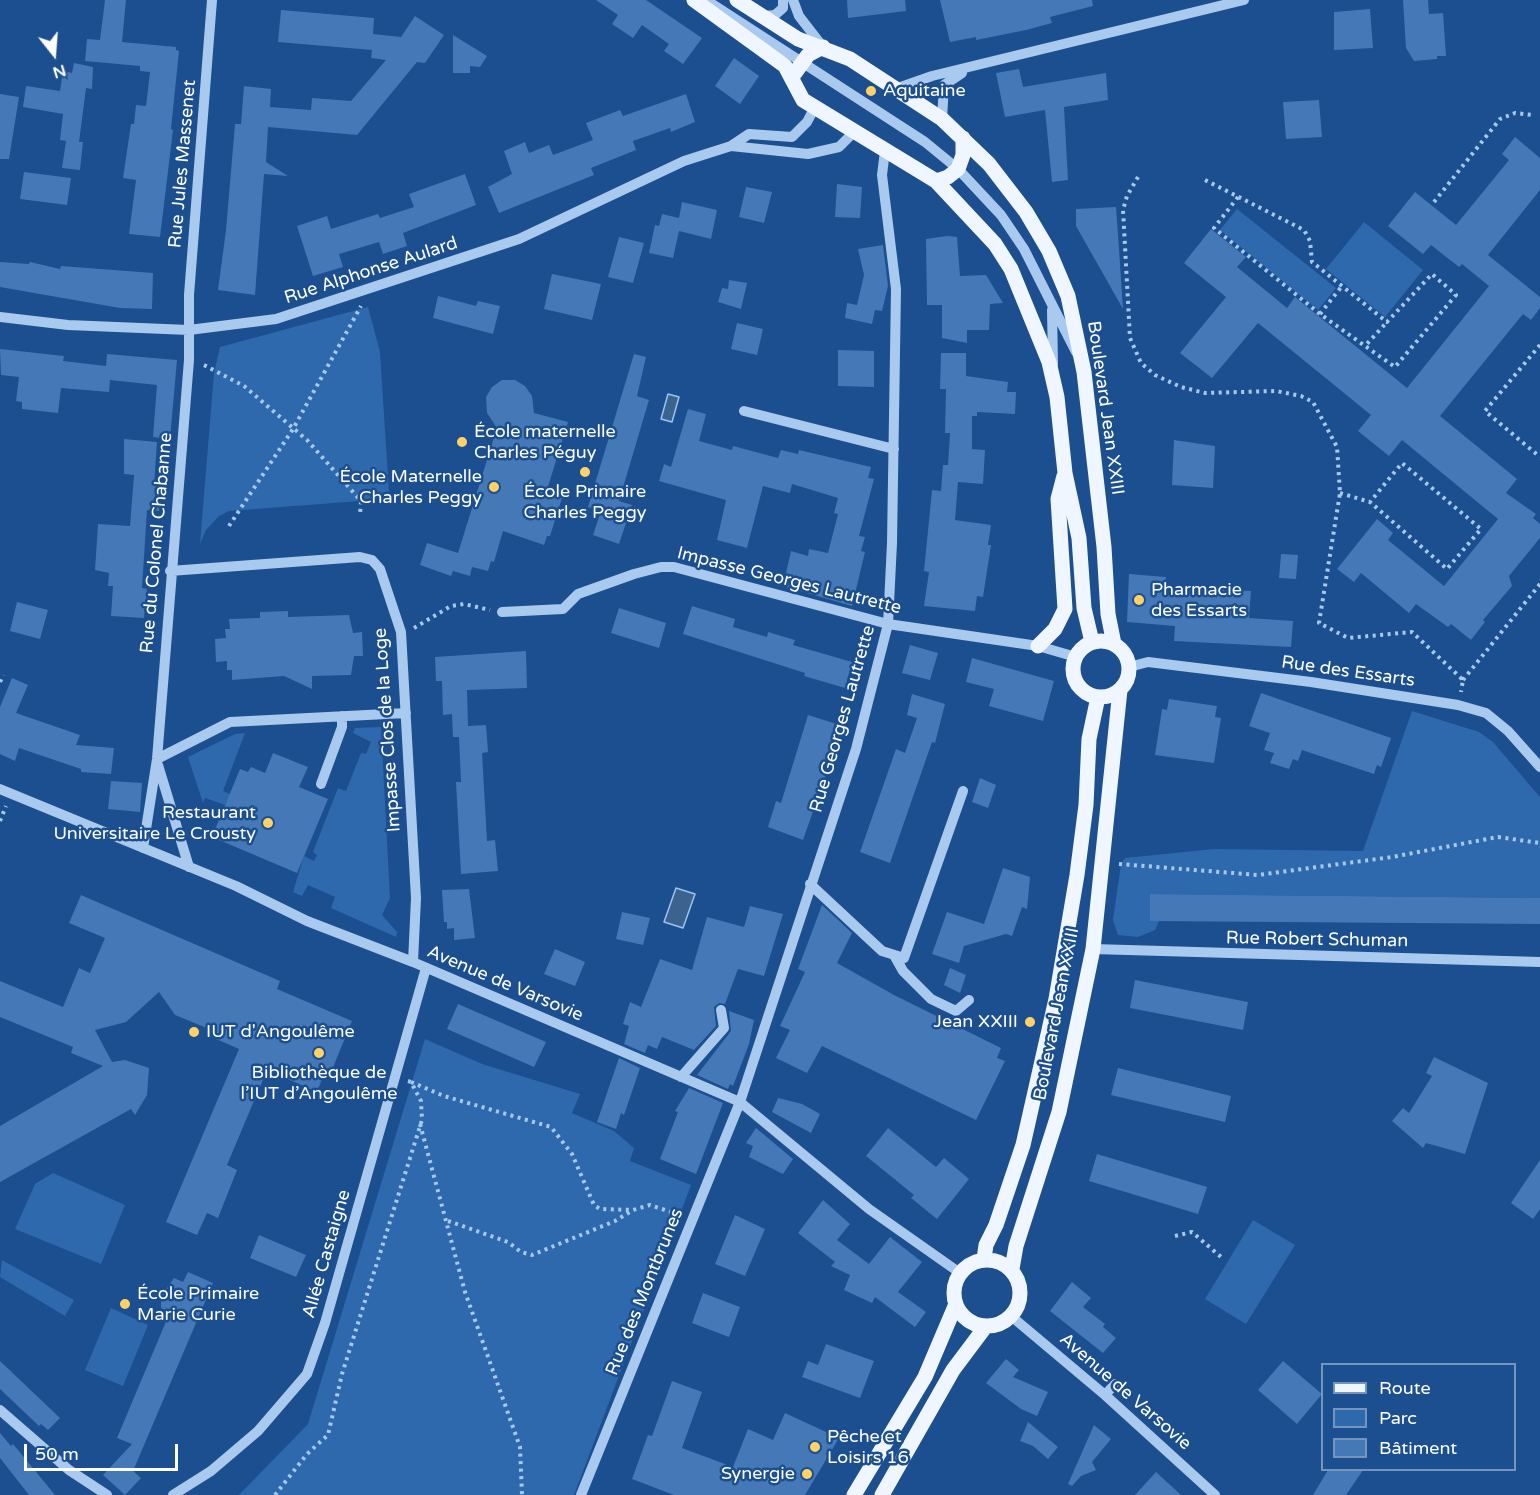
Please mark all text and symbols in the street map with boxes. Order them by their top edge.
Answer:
north arrow [24,24,84,84]
text: N [50,60,68,83]
street label: Rue Jules Massenet [165,79,201,249]
place label: Aquitaine [883,80,966,102]
marker: Aquitaine [864,84,878,98]
street label: Rue Alphonse Aulard [282,233,460,309]
street label: Boulevard Jean XXIII [1082,320,1128,496]
place label: École maternelle Charles Péguy [474,421,616,464]
street label: Rue du Colonel Chabanne [137,432,177,654]
marker: École maternelle Charles Péguy [455,435,469,449]
marker: École Primaire Charles Peggy [578,465,592,479]
place label: École Maternelle Charles Peggy [340,466,482,508]
marker: École Maternelle Charles Peggy [487,480,501,494]
place label: École Primaire Charles Peggy [524,481,646,524]
street label: Impasse Georges Lautrette [675,543,903,619]
place label: Pharmacie des Essarts [1151,579,1247,622]
marker: Pharmacie des Essarts [1132,593,1146,607]
street label: Rue Georges Lautrette [806,623,880,815]
street label: Impasse Clos de la Loge [370,627,406,833]
street label: Rue des Essarts [1280,652,1416,692]
place label: Restaurant Universitaire Le Crousty [53,802,256,844]
marker: Restaurant Universitaire Le Crousty [261,816,275,830]
street label: Boulevard Jean XXIII [1030,926,1084,1102]
street label: Rue Robert Schuman [1226,928,1408,952]
street label: Avenue de Varsovie [424,941,586,1027]
place label: Jean XXIII [934,1011,1018,1033]
marker: Jean XXIII [1023,1015,1037,1029]
place label: IUT d'Angoulême [206,1021,355,1043]
marker: IUT d'Angoulême [187,1025,201,1039]
marker: Bibliothèque de l’IUT d’Angoulême [312,1046,326,1060]
place label: Bibliothèque de l’IUT d’Angoulême [241,1062,397,1104]
street label: Allée Castaigne [298,1187,356,1321]
street label: Rue des Montbrunes [602,1205,688,1379]
place label: École Primaire Marie Curie [137,1283,259,1326]
marker: École Primaire Marie Curie [118,1297,132,1311]
street label: Avenue de Varsovie [1055,1329,1195,1455]
legend [1321,1363,1516,1471]
text: Route [1379,1377,1431,1399]
text: Parc [1379,1407,1417,1429]
place label: Pêche et Loisirs 16 [827,1426,909,1468]
scale bar [27,1432,182,1470]
text: Bâtiment [1379,1437,1457,1459]
marker: Pêche et Loisirs 16 [808,1440,822,1454]
text: 50 m [35,1443,79,1465]
place label: Synergie [721,1463,795,1485]
marker: Synergie [800,1467,814,1481]

